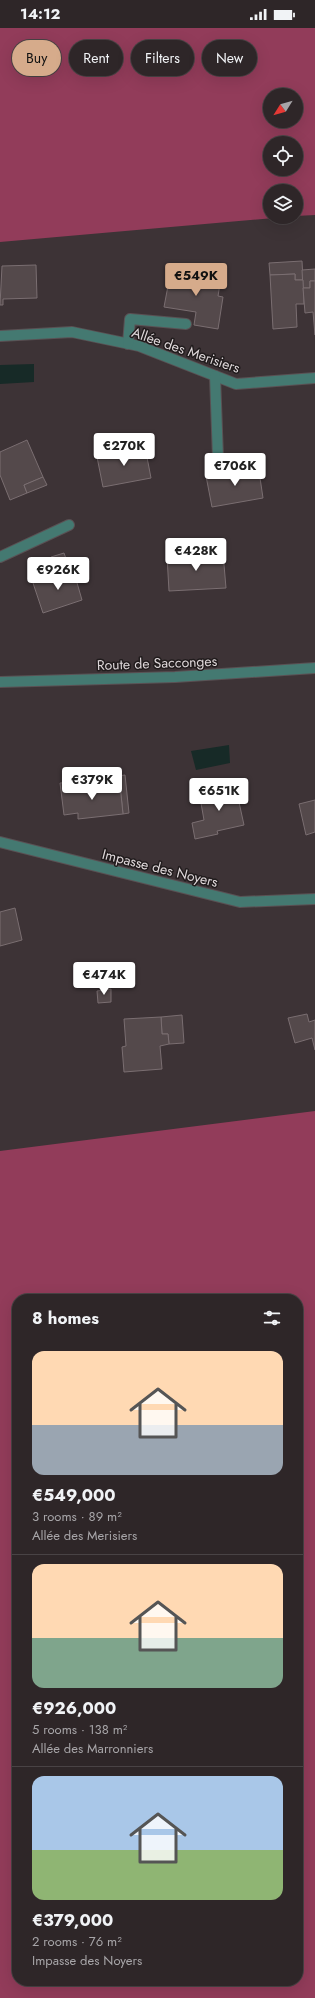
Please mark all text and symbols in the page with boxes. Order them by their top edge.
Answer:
text: 14:12 [20,3,60,25]
chip: Buy [12,40,61,76]
chip: Rent [69,40,123,76]
chip: Filters [131,40,194,76]
chip: New [202,40,257,76]
north arrow [263,88,303,128]
map controls [263,88,303,224]
button: locate [263,136,303,176]
button: layers [263,184,303,224]
pin: €549K [168,263,224,297]
text: €549K [174,266,218,285]
street label: Allée des Merisiers [129,322,243,378]
pin: €270K [96,433,152,467]
text: €270K [103,436,145,455]
pin: €706K [207,453,263,487]
text: €706K [214,456,256,475]
pin: €428K [168,538,224,572]
text: €428K [174,541,218,560]
pin: €926K [30,557,86,591]
text: €926K [36,560,80,579]
street label: Route de Sacconges [96,651,218,675]
pin: €379K [64,767,120,801]
text: €379K [71,770,113,789]
pin: €651K [191,778,247,812]
text: €651K [198,781,240,800]
street label: Impasse des Noyers [100,844,220,892]
pin: €474K [76,962,132,996]
text: €474K [82,965,126,984]
text: 8 homes [32,1306,99,1330]
icon: filters [261,1307,283,1329]
icon: home [122,1377,194,1449]
text: €549,000 [32,1483,115,1507]
text: 3 rooms · 89 m² [32,1507,122,1526]
text: Allée des Merisiers [32,1526,137,1545]
icon: home [122,1590,194,1662]
text: €926,000 [32,1696,116,1720]
text: 5 rooms · 138 m² [32,1720,127,1739]
text: Allée des Marronniers [32,1739,153,1758]
icon: home [122,1802,194,1874]
text: €379,000 [32,1908,113,1932]
text: 2 rooms · 76 m² [32,1932,122,1951]
text: Impasse des Noyers [32,1951,142,1970]

